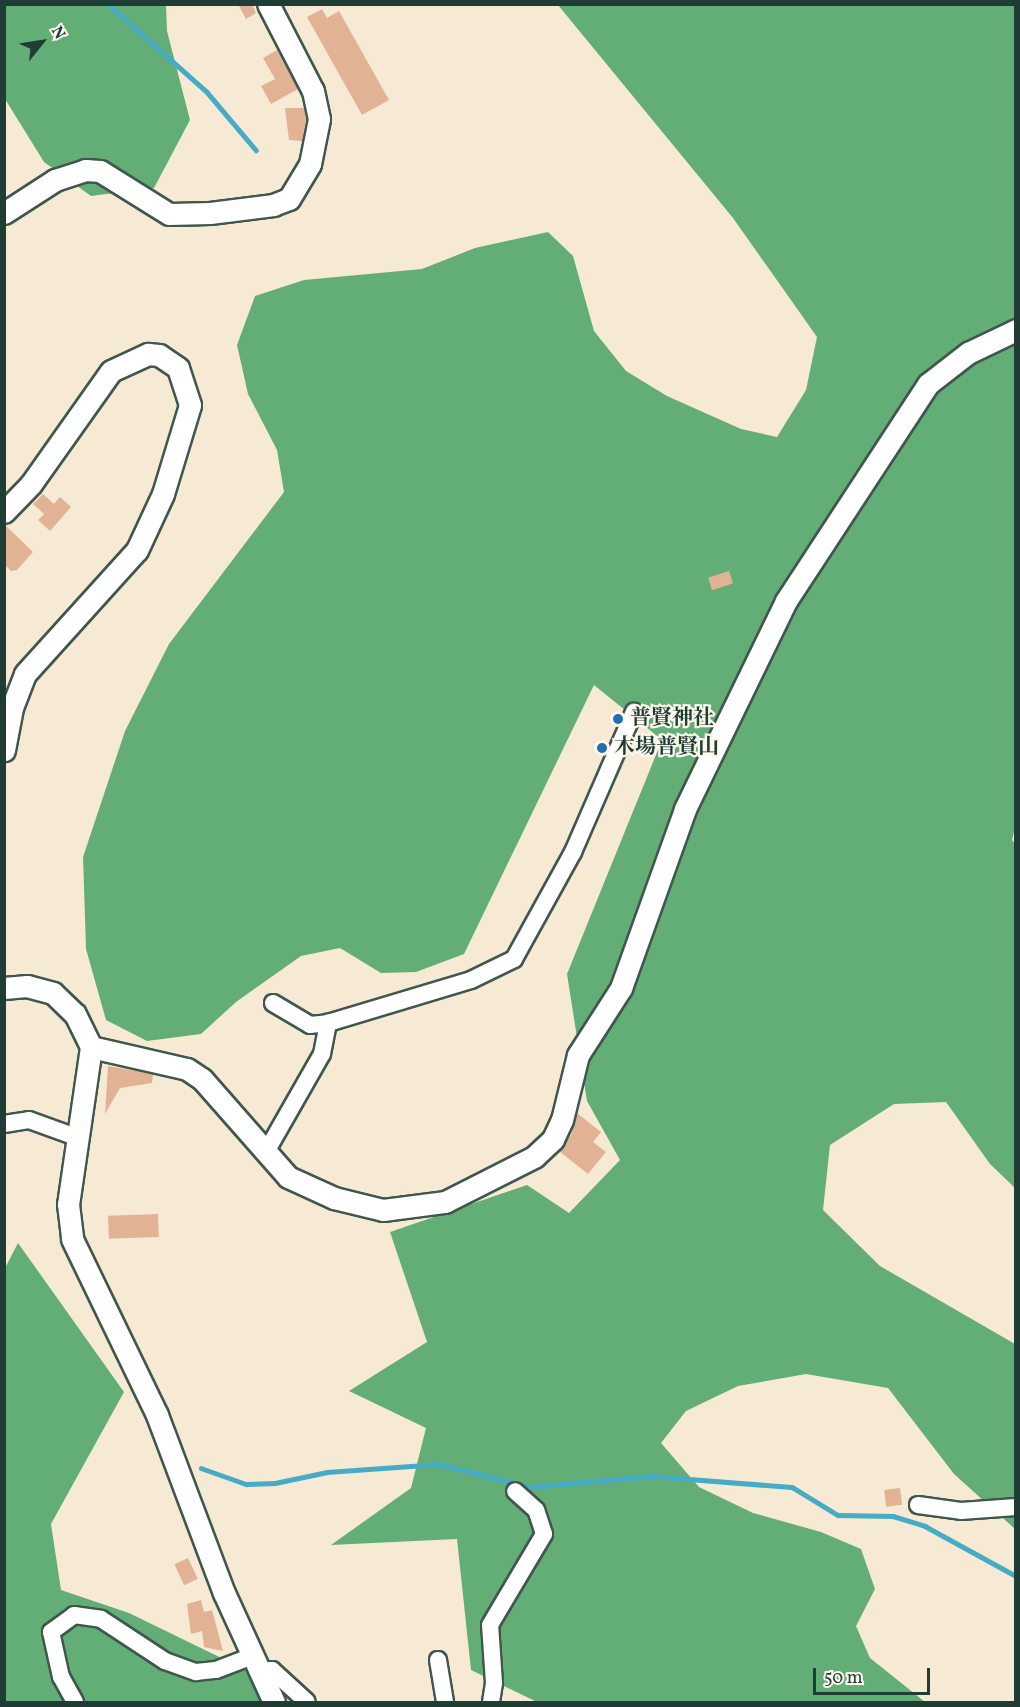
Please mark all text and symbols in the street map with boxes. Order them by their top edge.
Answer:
north arrow [12,12,72,72]
text: N [45,22,70,44]
place label: 普賢神社 [630,706,714,732]
marker: 普賢神社 [611,712,625,726]
place label: 木場普賢山 [614,735,719,761]
marker: 木場普賢山 [595,741,609,755]
scale bar [816,1656,933,1694]
text: 50 m [824,1666,863,1691]

